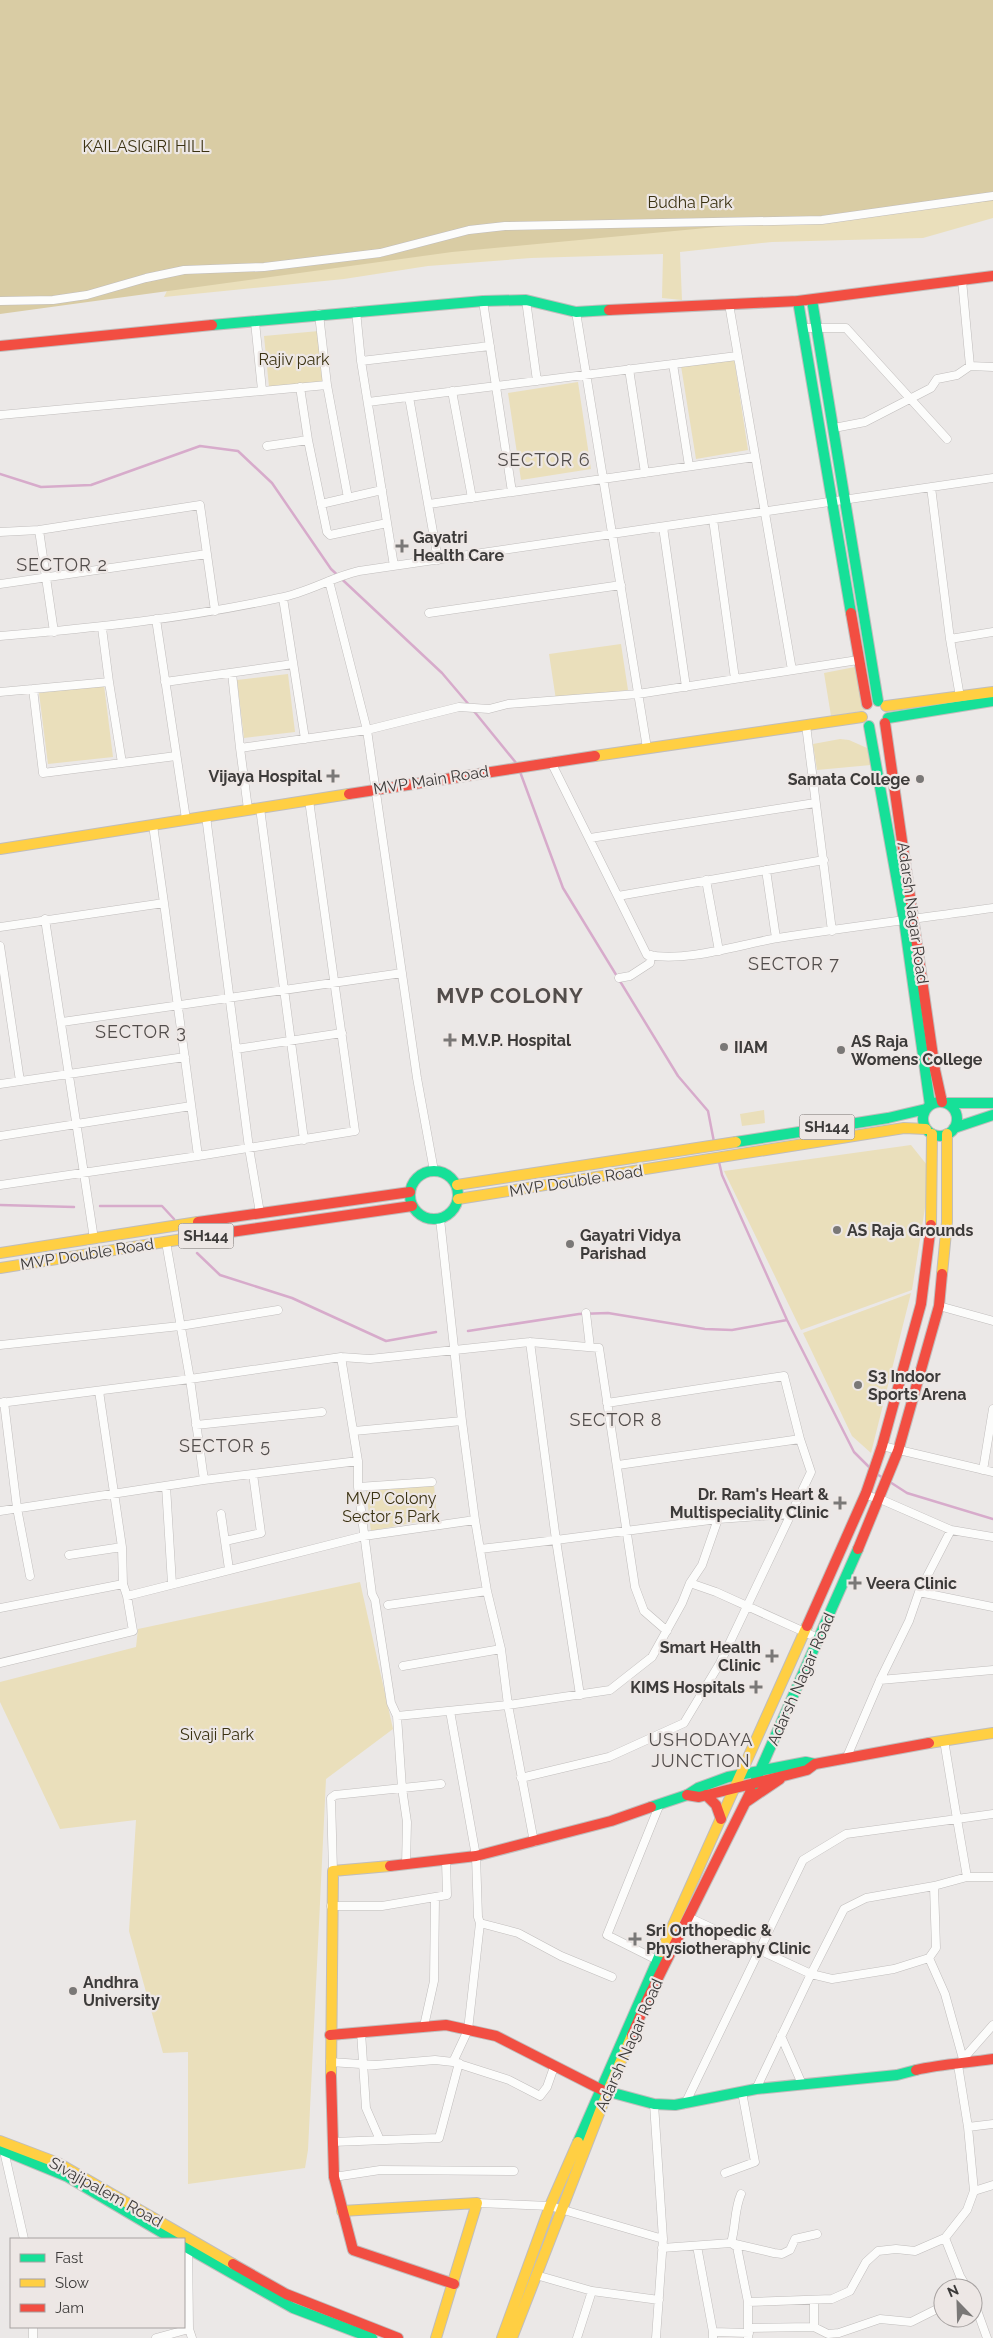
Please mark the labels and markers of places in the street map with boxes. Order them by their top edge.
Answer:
place label: Gayatri Health Care [413,528,504,565]
marker: Gayatri Health Care [395,539,409,553]
place label: Vijaya Hospital [208,767,323,786]
marker: Vijaya Hospital [326,769,340,783]
place label: Samata College [788,770,910,789]
marker: Samata College [914,773,926,785]
place label: M.V.P. Hospital [461,1031,572,1050]
place label: AS Raja Womens College [851,1032,983,1069]
marker: M.V.P. Hospital [443,1033,457,1047]
place label: IIAM [734,1038,768,1057]
marker: IIAM [718,1041,730,1053]
marker: AS Raja Womens College [835,1044,847,1056]
place label: AS Raja Grounds [847,1221,973,1240]
marker: AS Raja Grounds [831,1224,843,1236]
place label: Gayatri Vidya Parishad [580,1226,681,1263]
marker: Gayatri Vidya Parishad [564,1238,576,1250]
place label: S3 Indoor Sports Arena [868,1367,966,1404]
marker: S3 Indoor Sports Arena [852,1379,864,1391]
place label: Dr. Ram's Heart & Multispeciality Clinic [670,1485,830,1522]
marker: Dr. Ram's Heart & Multispeciality Clinic [833,1496,847,1510]
place label: Veera Clinic [866,1574,957,1593]
marker: Veera Clinic [848,1576,862,1590]
place label: Smart Health Clinic [660,1638,761,1675]
marker: Smart Health Clinic [765,1649,779,1663]
place label: KIMS Hospitals [630,1678,745,1697]
marker: KIMS Hospitals [749,1680,763,1694]
place label: Sri Orthopedic & Physiotheraphy Clinic [646,1921,811,1958]
marker: Sri Orthopedic & Physiotheraphy Clinic [628,1932,642,1946]
place label: Andhra University [83,1973,160,2010]
marker: Andhra University [67,1985,79,1997]

